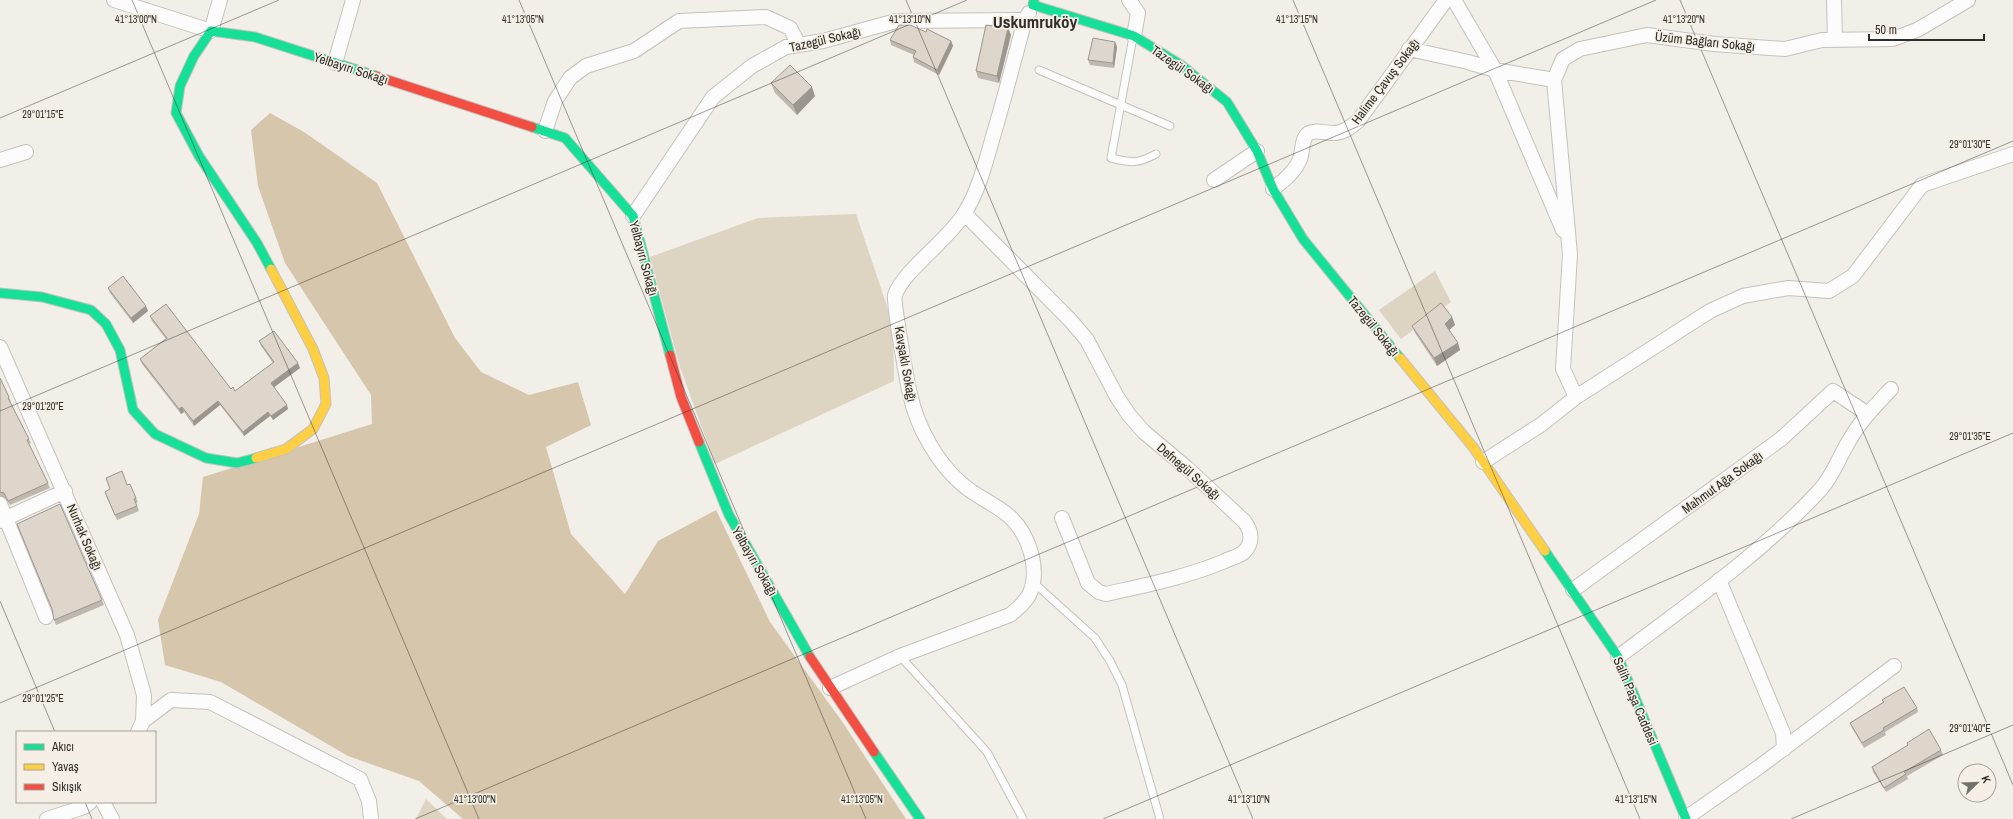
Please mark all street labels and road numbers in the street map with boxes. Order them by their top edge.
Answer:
street label: Tazegül Sokağı [788,23,863,56]
street label: Üzüm Bağları Sokağı [1654,28,1756,55]
street label: Halime Çavuş Sokağı [1348,35,1423,128]
street label: Tazegül Sokağı [1148,41,1218,97]
street label: Yelbayırı Sokağı [311,48,390,89]
street label: Yelbayırı Sokağı [625,219,662,298]
street label: Tazegül Sokağı [1344,293,1403,360]
street label: Kavşaklı Sokağı [890,325,921,403]
street label: Defnegül Sokağı [1153,439,1224,504]
street label: Mahmut Ağa Sokağı [1678,447,1766,517]
street label: Nurhak Sokağı [63,501,106,573]
street label: Yelbayırı Sokağı [728,523,781,599]
street label: Salih Paşa Caddesi [1609,655,1662,748]

